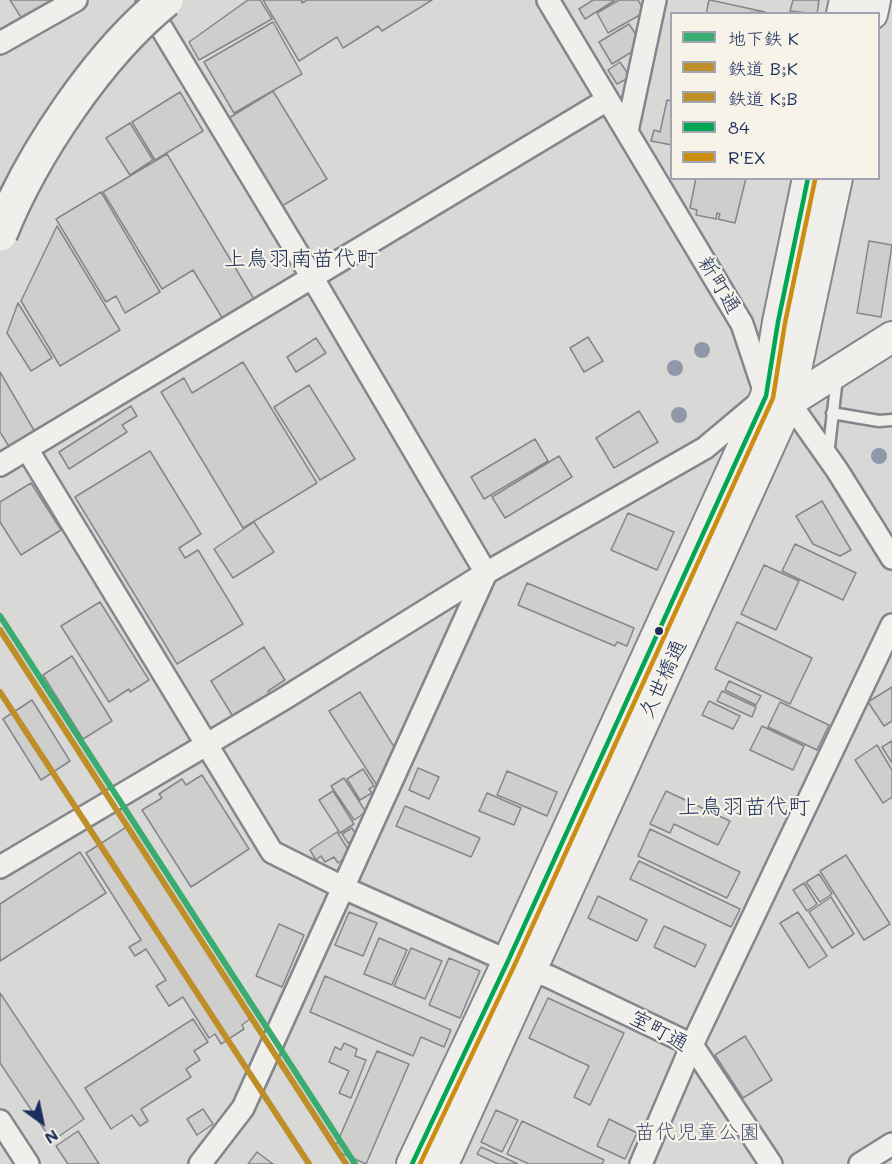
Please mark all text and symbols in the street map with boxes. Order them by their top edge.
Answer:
legend [670,12,880,180]
text: 地下鉄 K [728,26,799,50]
text: 鉄道 B;K [728,56,798,80]
text: 鉄道 K;B [728,86,798,110]
text: 84 [728,115,749,139]
text: R'EX [728,145,766,169]
district label: 上鳥羽南苗代町 [224,246,378,272]
street label: 新町通 [692,252,746,318]
unlabelled marker [653,625,665,637]
street label: 久世橋通 [634,636,692,722]
district label: 上鳥羽苗代町 [678,794,810,820]
street label: 室町通 [625,1005,693,1057]
north arrow [12,1092,72,1152]
park label: 苗代児童公園 [634,1120,760,1146]
text: N [41,1125,63,1150]

